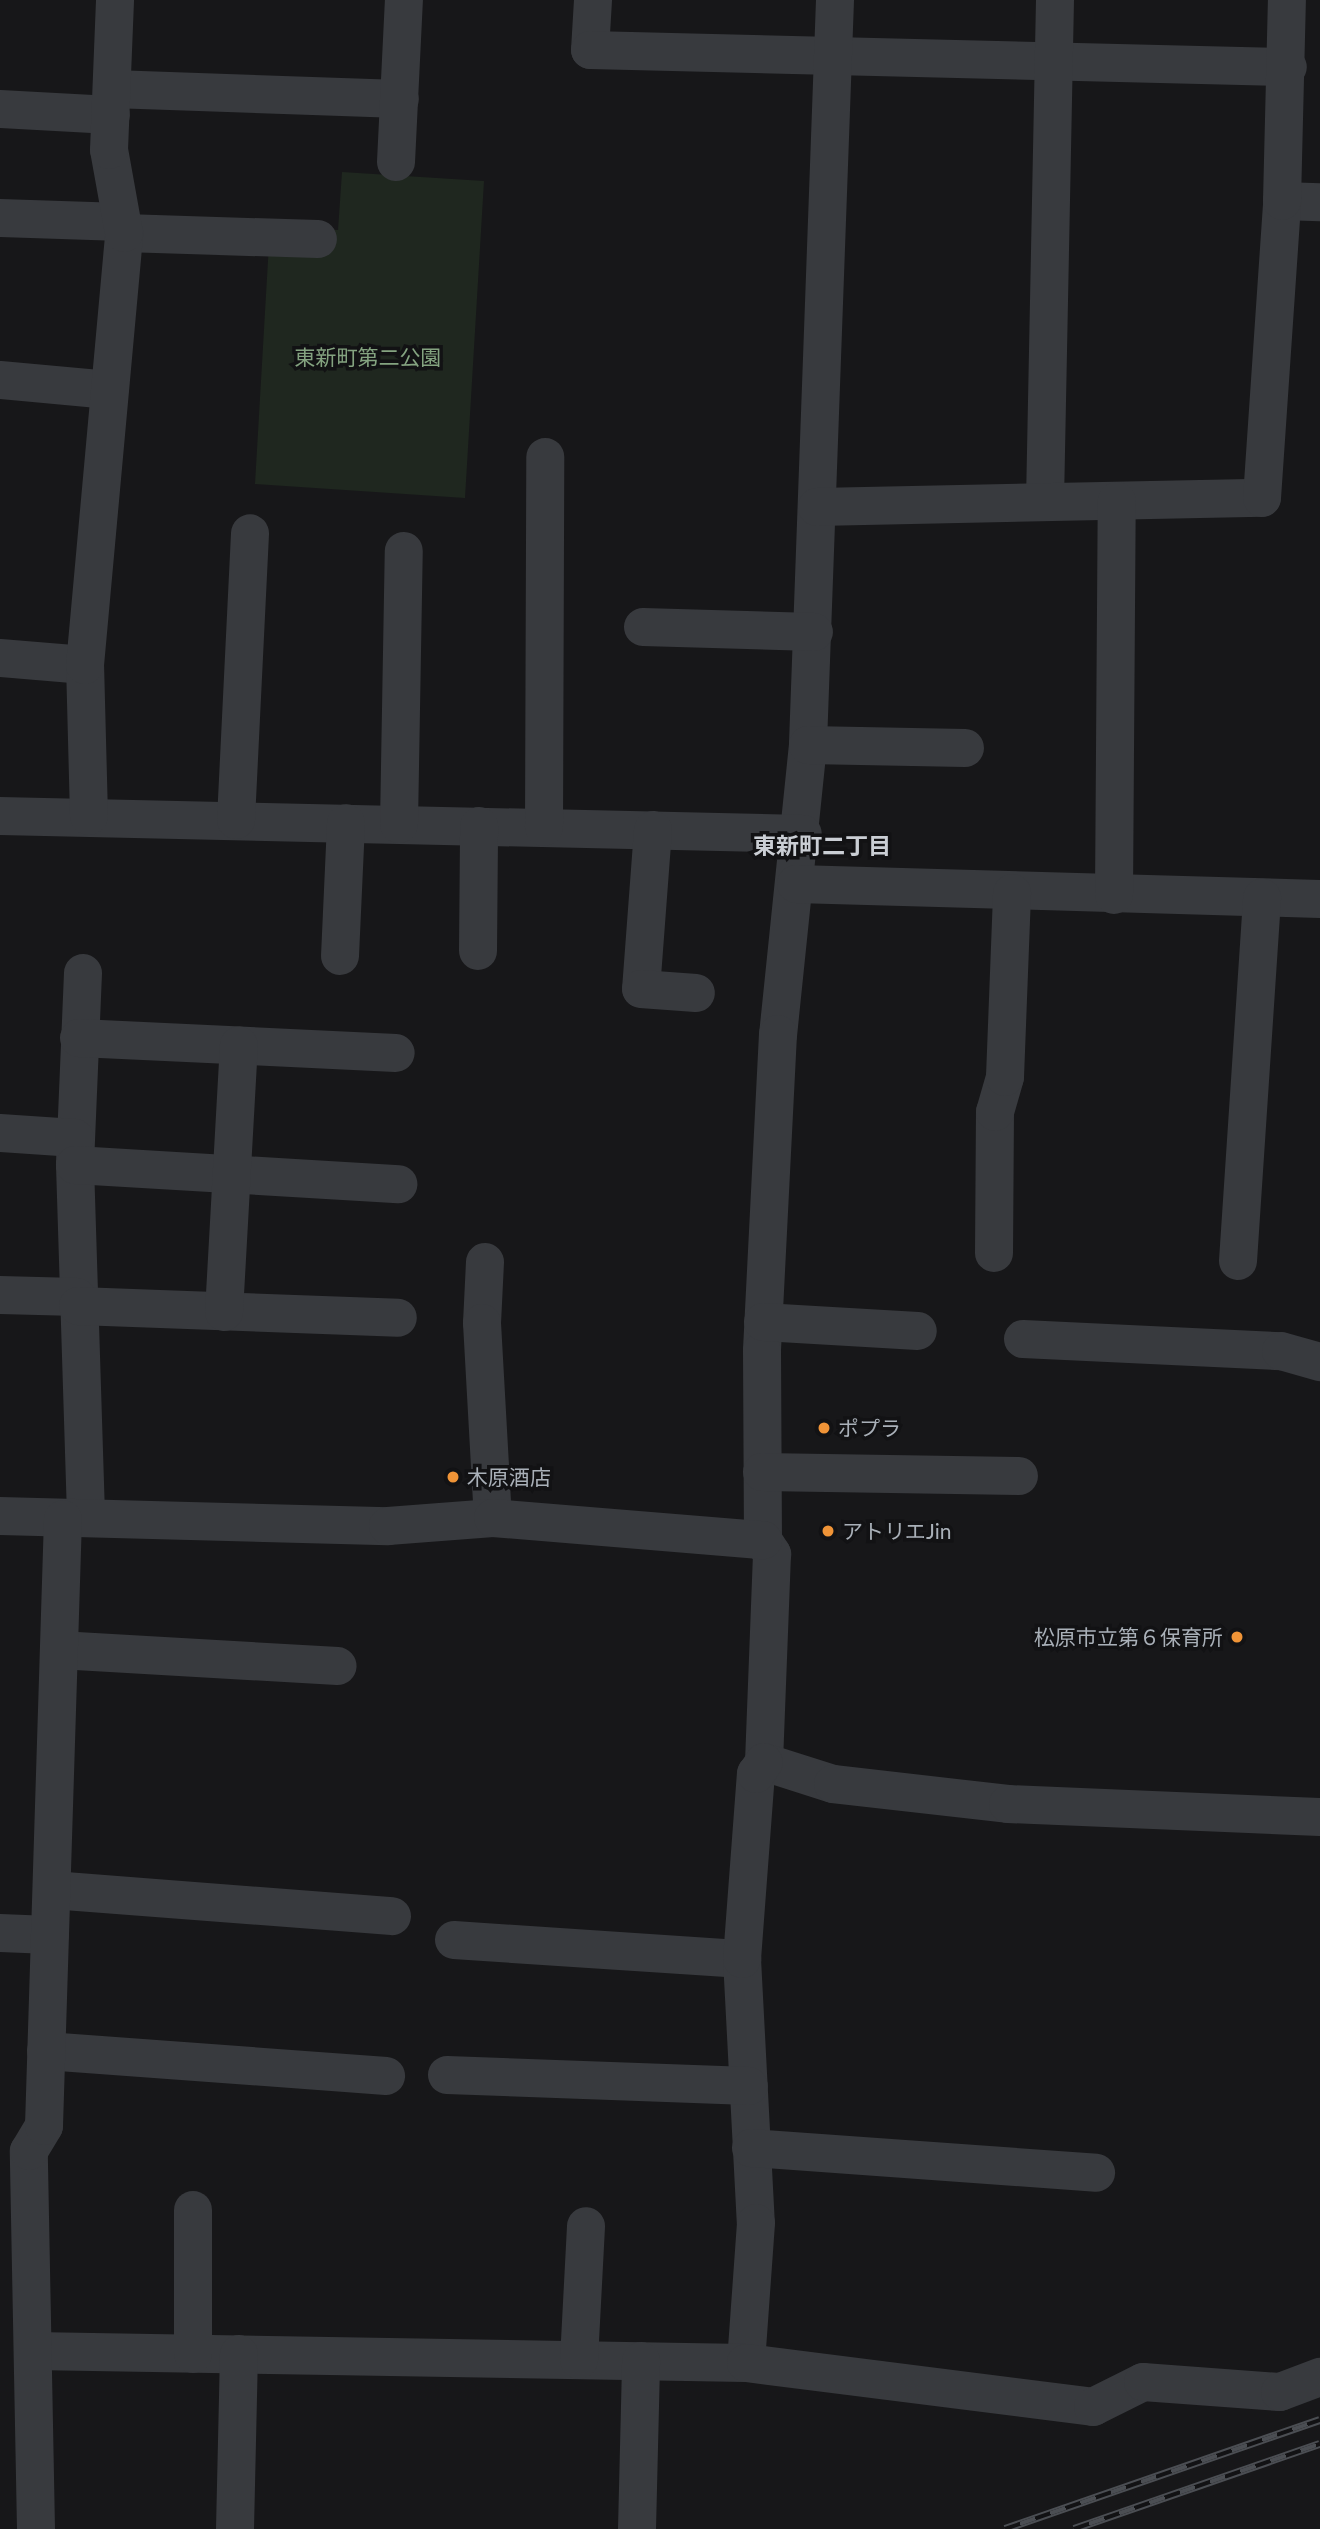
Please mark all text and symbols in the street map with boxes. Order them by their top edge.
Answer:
park label: 東新町第二公園 [295,344,441,370]
district label: 東新町二丁目 [753,831,891,859]
place label: ポプラ [838,1415,901,1441]
marker: ポプラ [816,1420,832,1436]
place label: 木原酒店 [467,1464,551,1490]
marker: 木原酒店 [445,1469,461,1485]
place label: アトリエJin [842,1518,951,1544]
marker: アトリエJin [820,1523,836,1539]
place label: 松原市立第６保育所 [1034,1624,1223,1650]
marker: 松原市立第６保育所 [1229,1629,1245,1645]

